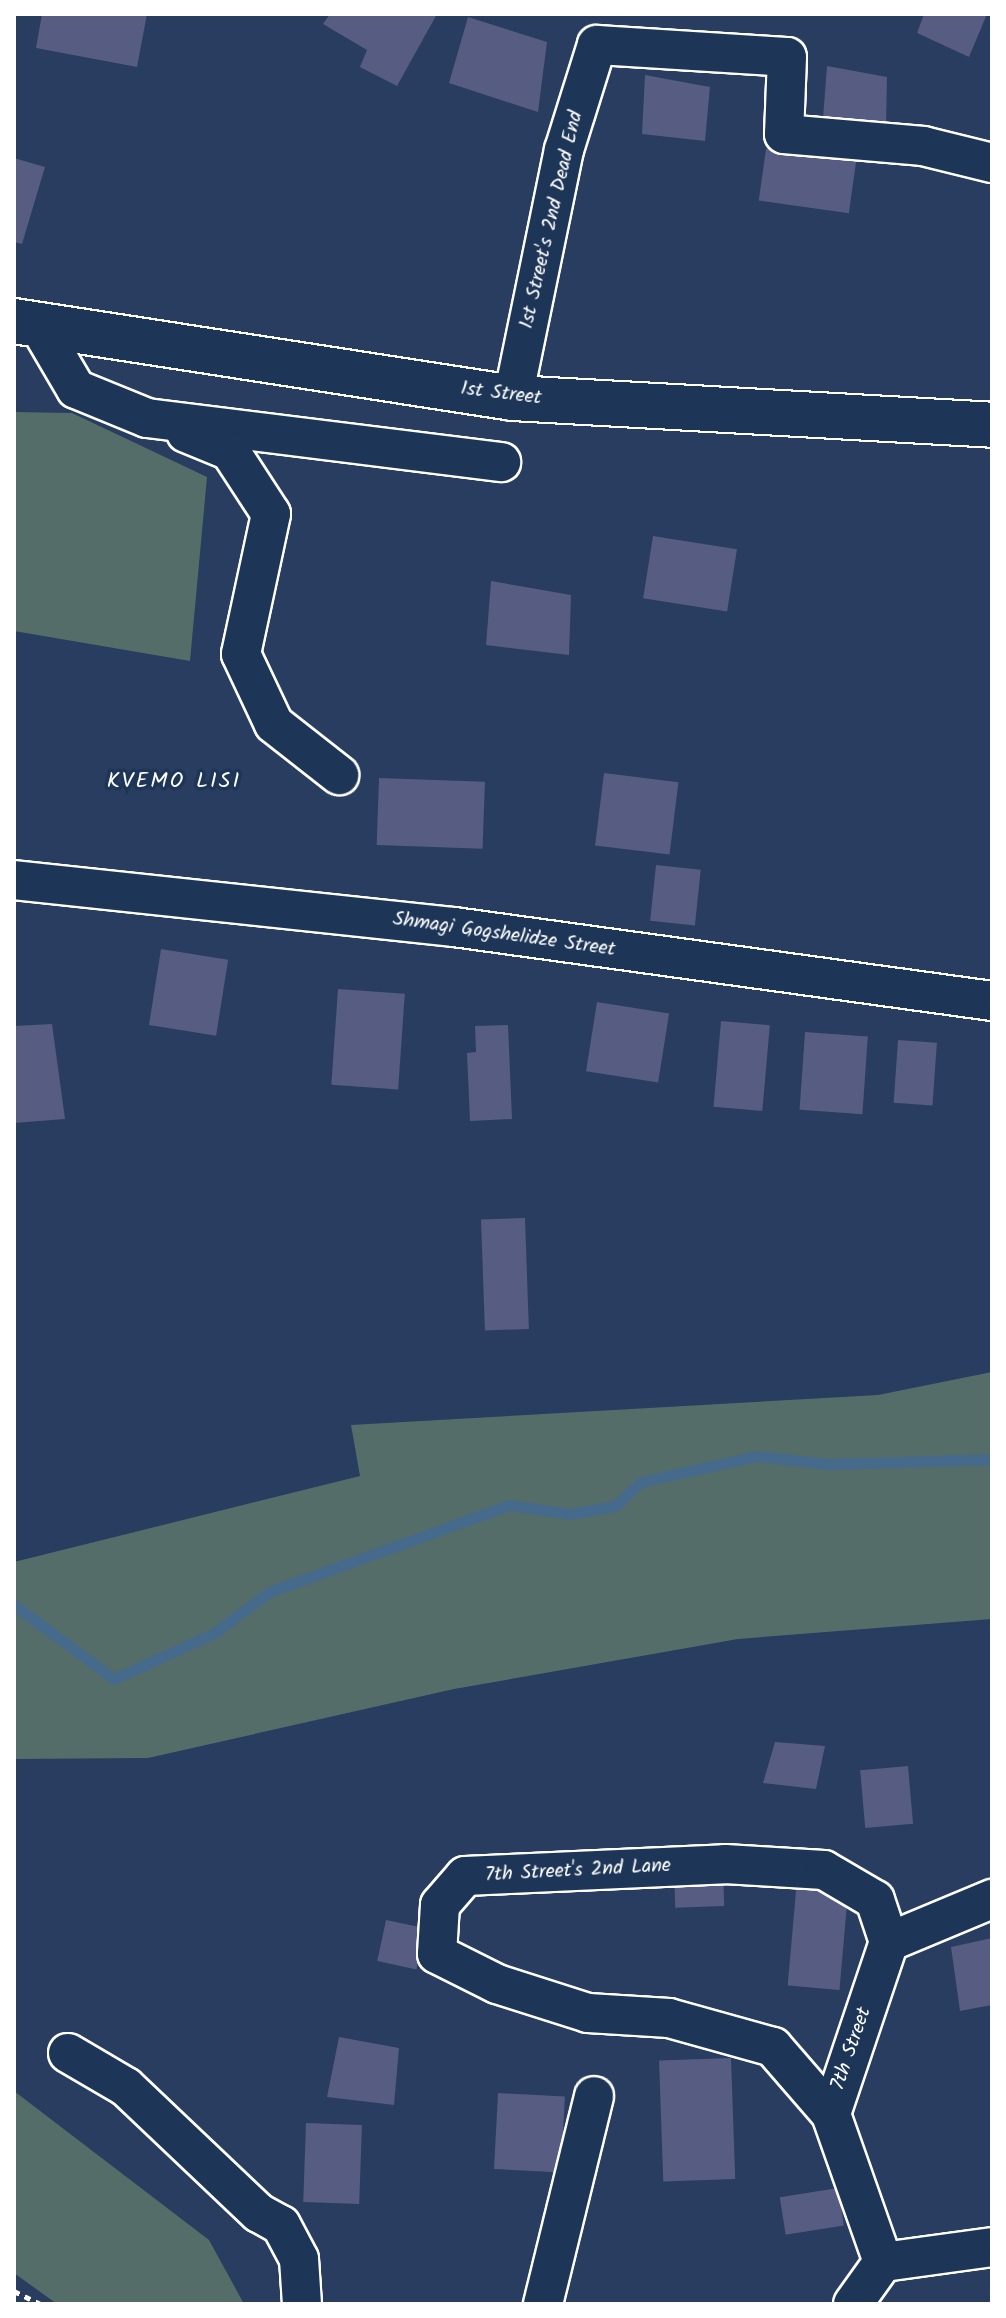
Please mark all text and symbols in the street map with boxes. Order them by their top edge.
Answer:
street label: 1st Street's 2nd Dead End [515,109,589,331]
street label: 1st Street [459,377,543,411]
district label: KVEMO LISI [107,769,241,795]
street label: Shmagi Gogshelidze Street [391,908,617,962]
street label: 7th Street's 2nd Lane [484,1854,672,1888]
street label: 7th Street [827,2004,877,2094]

